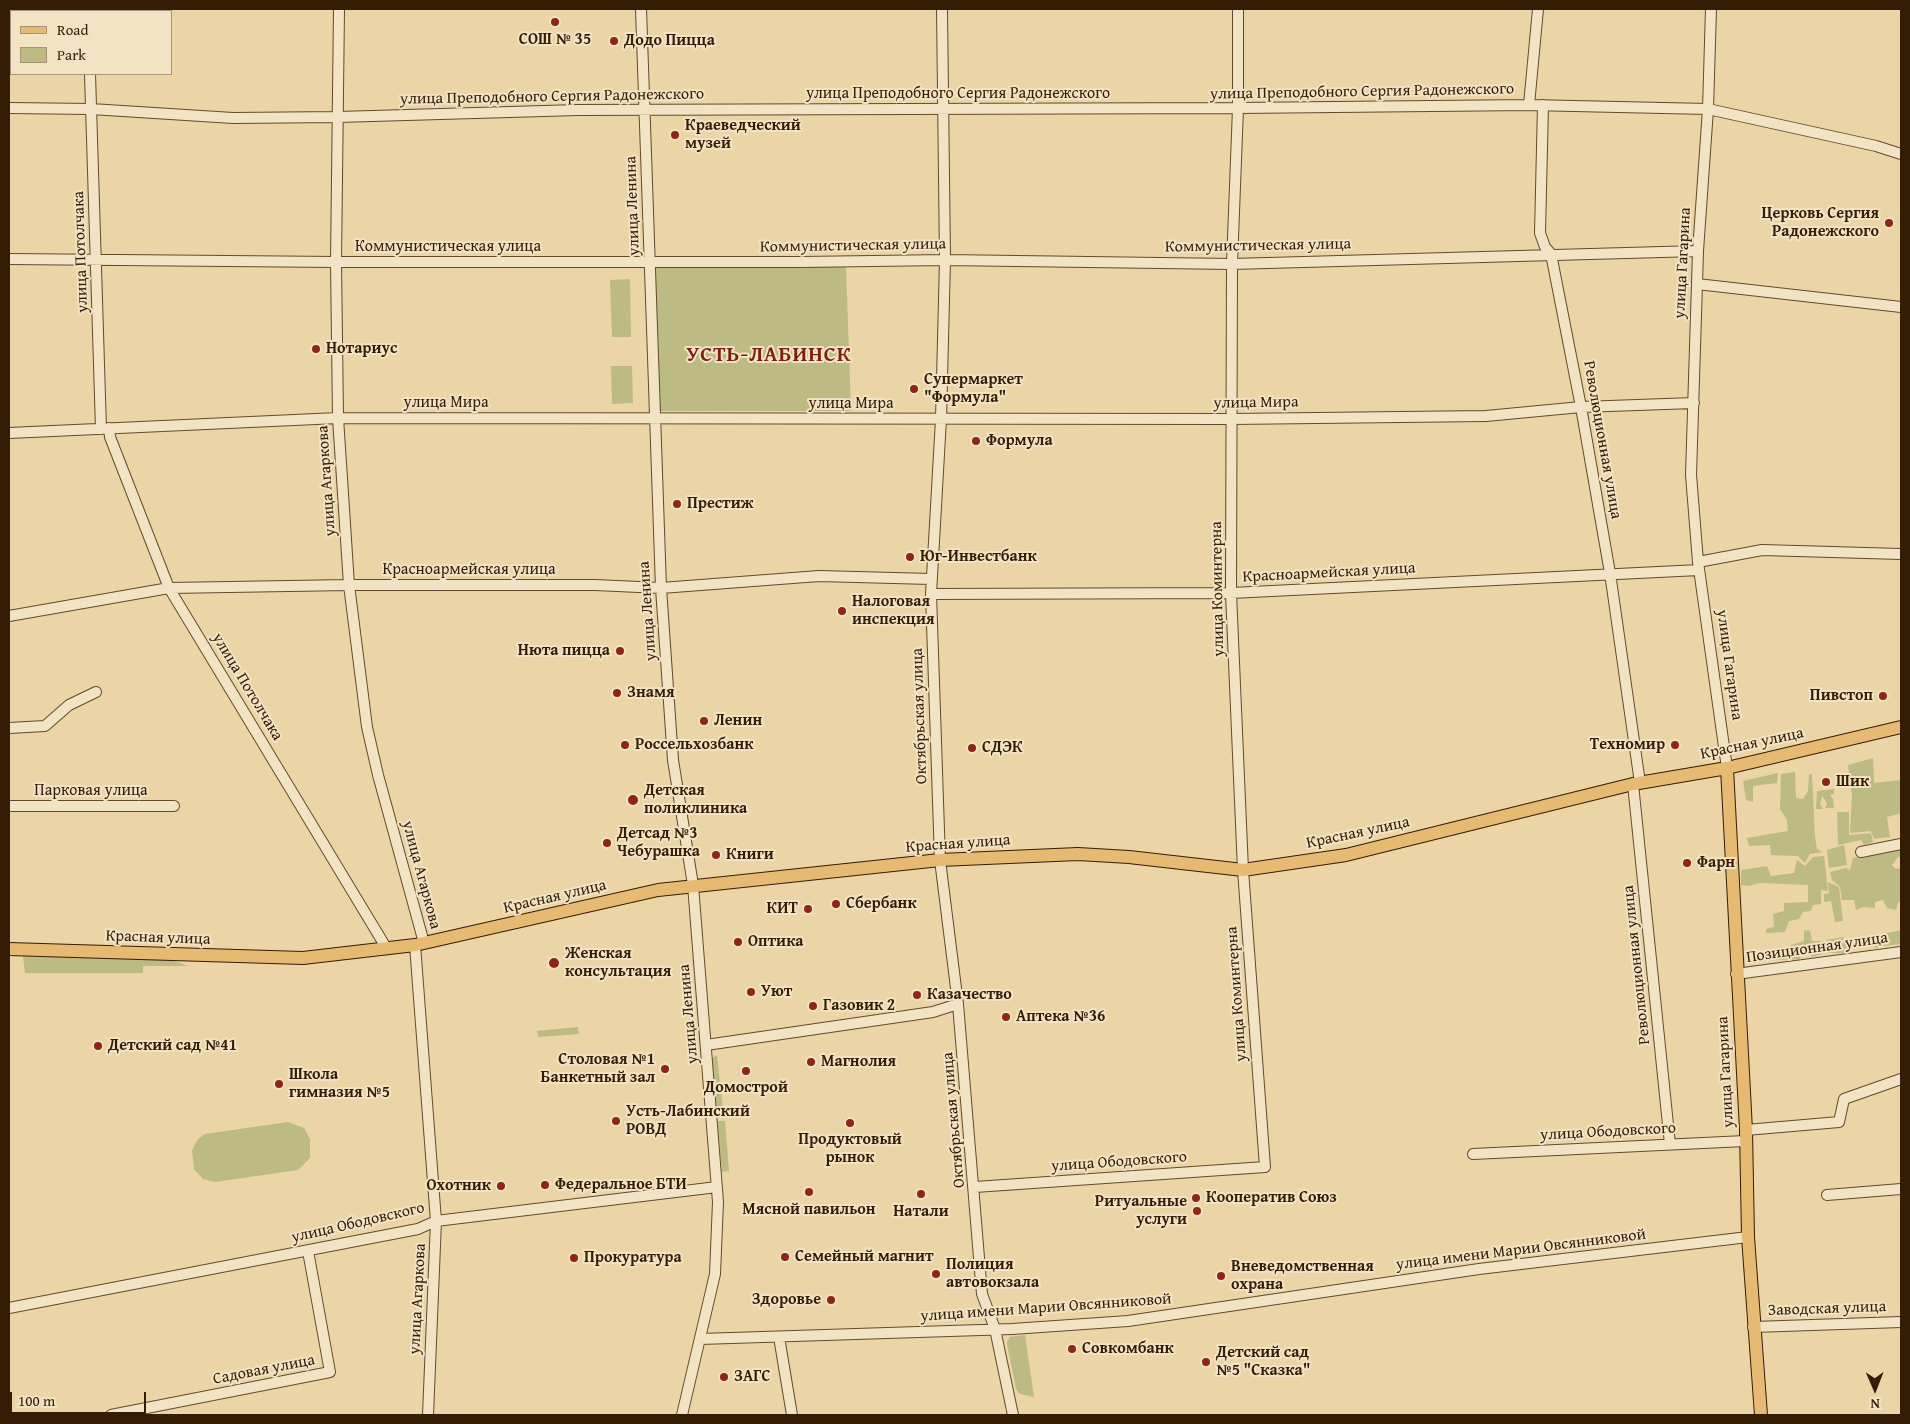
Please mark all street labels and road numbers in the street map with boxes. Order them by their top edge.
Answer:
street label: улица Преподобного Сергия Радонежского [1210,80,1514,104]
street label: улица Преподобного Сергия Радонежского [806,84,1110,104]
street label: улица Преподобного Сергия Радонежского [400,85,704,109]
street label: улица Ленина [622,156,644,256]
street label: улица Потолчака [69,191,93,313]
street label: улица Гагарина [1670,207,1696,319]
street label: Коммунистическая улица [760,235,946,257]
street label: Коммунистическая улица [1165,235,1351,257]
street label: Коммунистическая улица [355,237,541,257]
street label: Революционная улица [1579,359,1625,521]
street label: улица Мира [403,393,489,413]
street label: улица Мира [1213,393,1299,413]
street label: улица Мира [808,394,894,414]
street label: улица Агаркова [314,425,340,537]
street label: улица Коминтерна [1207,521,1229,657]
street label: Красноармейская улица [1242,559,1416,587]
street label: Красноармейская улица [382,560,556,580]
street label: улица Ленина [635,560,661,662]
street label: улица Гагарина [1712,608,1746,722]
street label: улица Потолчака [207,630,287,744]
street label: Октябрьская улица [908,648,932,784]
street label: Красная улица [1699,724,1805,764]
street label: Парковая улица [34,781,148,801]
street label: Красная улица [1305,813,1411,853]
street label: улица Агаркова [397,819,445,931]
street label: Красная улица [905,831,1011,857]
street label: Красная улица [502,876,608,918]
street label: Революционная улица [1619,884,1655,1046]
street label: улица Коминтерна [1223,926,1251,1062]
street label: Красная улица [105,927,211,949]
street label: Позиционная улица [1745,929,1889,967]
street label: улица Ленина [675,963,703,1065]
street label: улица Гагарина [1713,1016,1739,1128]
street label: Октябрьская улица [939,1051,969,1189]
street label: улица Ободовского [1540,1119,1676,1145]
street label: улица Ободовского [1050,1148,1188,1176]
street label: улица Ободовского [290,1198,426,1248]
street label: улица имени Марии Овсянниковой [1395,1225,1647,1275]
street label: улица Агаркова [405,1243,431,1355]
street label: улица имени Марии Овсянниковой [920,1290,1172,1326]
street label: Заводская улица [1767,1297,1887,1321]
street label: Садовая улица [211,1351,317,1389]

